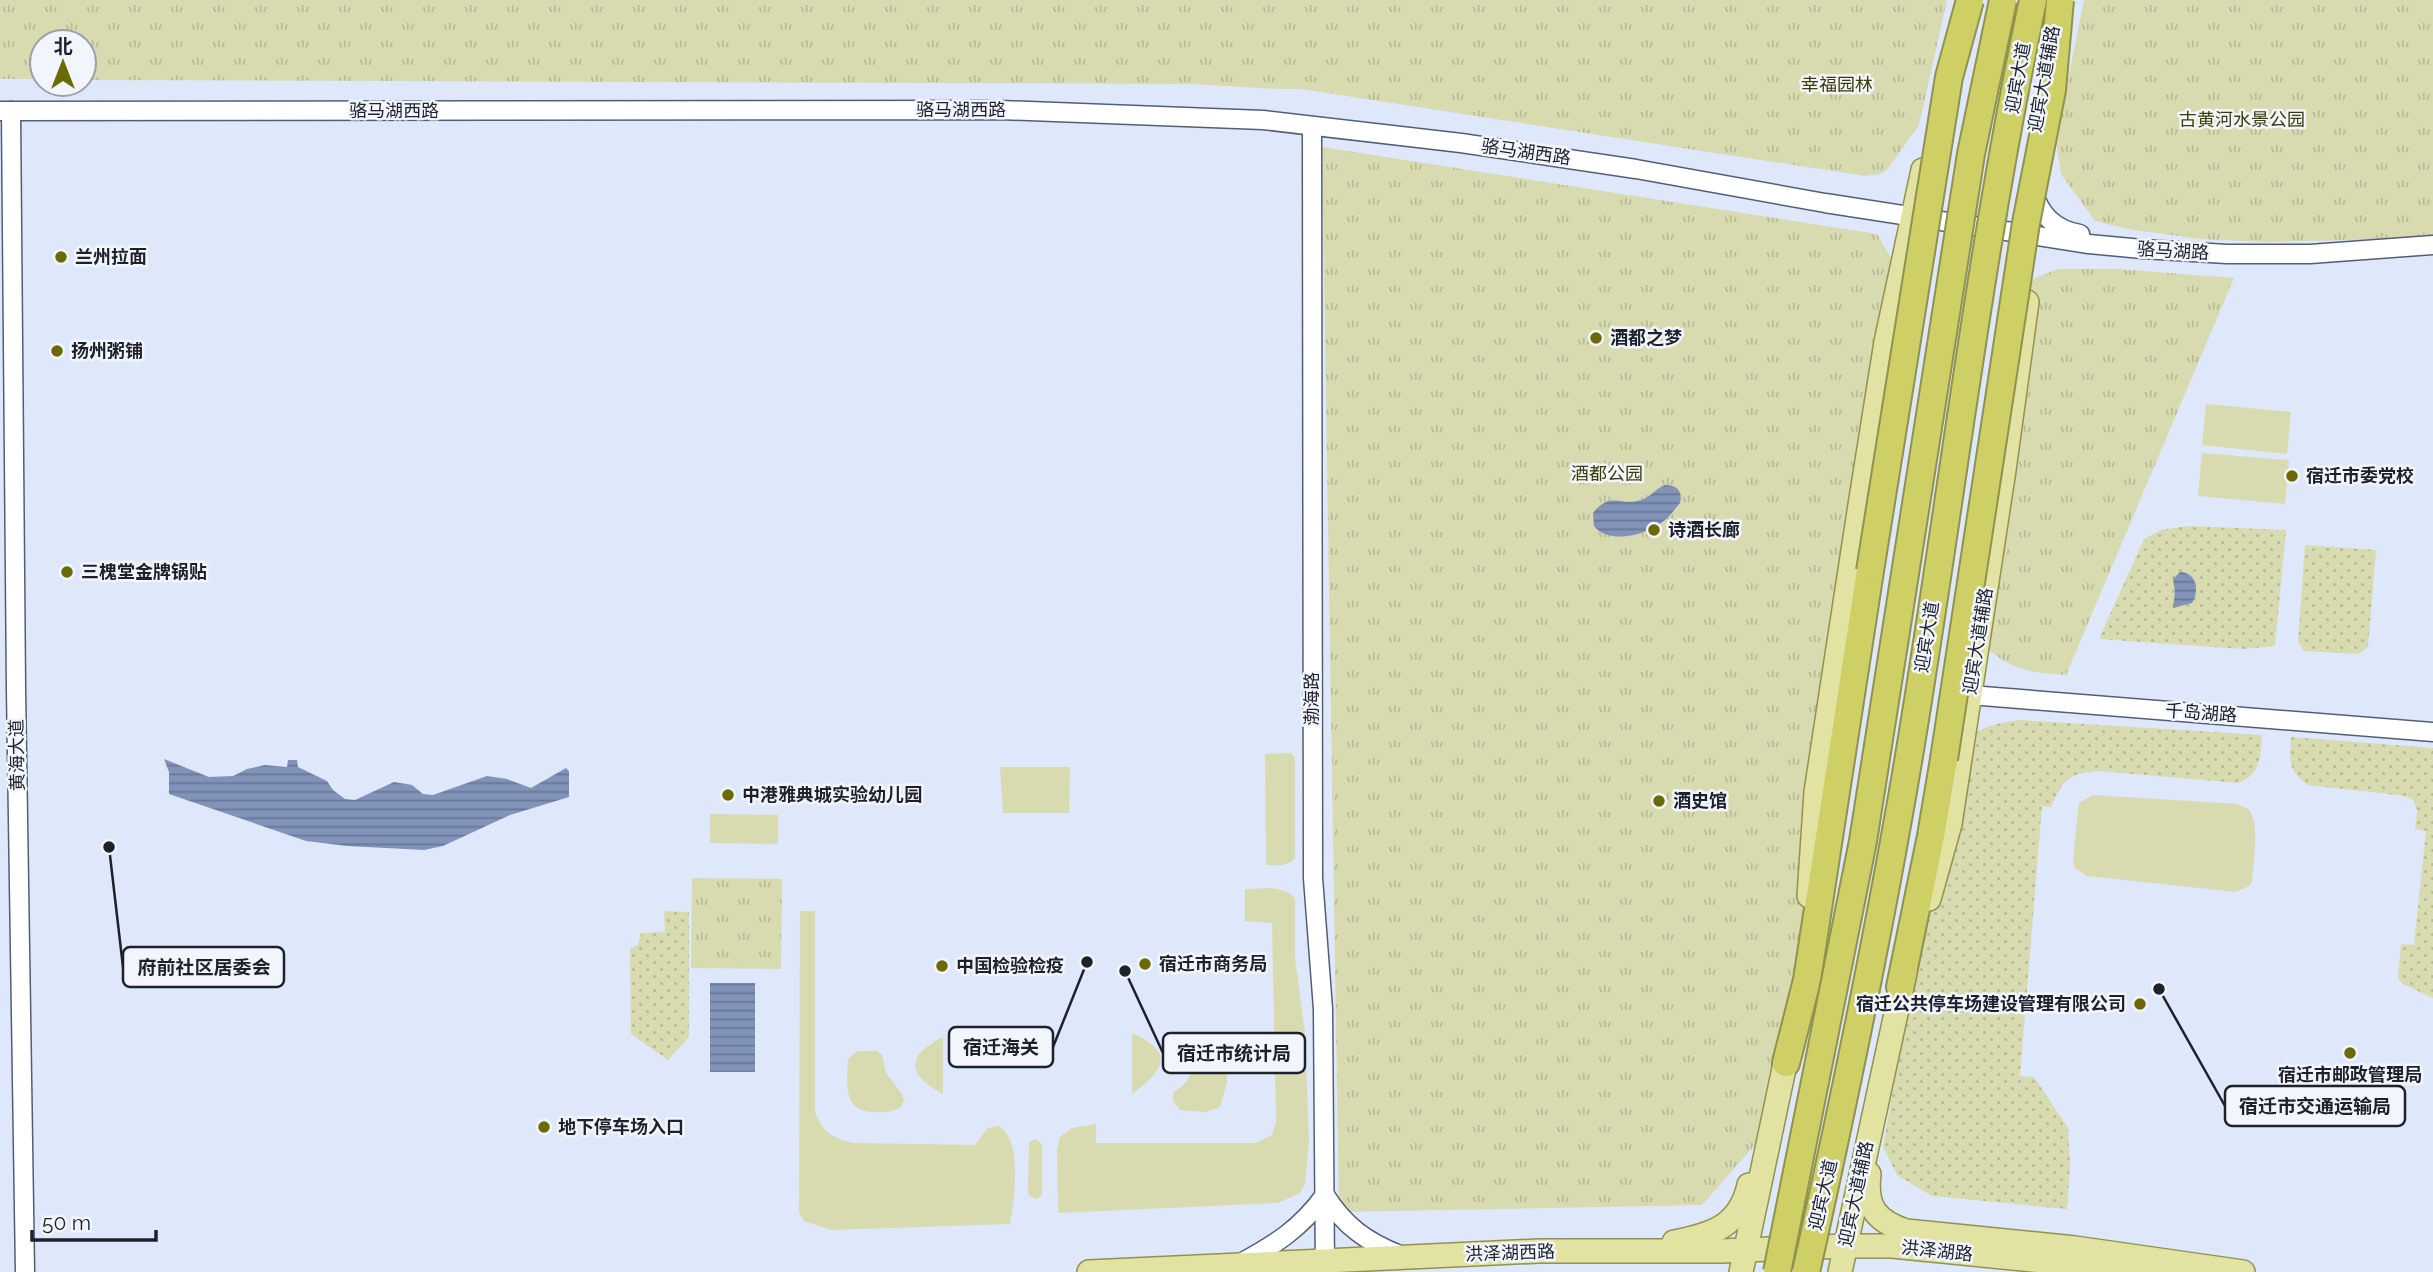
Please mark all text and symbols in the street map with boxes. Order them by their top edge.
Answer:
street label: 迎宾大道辅路 [2024,24,2063,134]
north arrow [28,28,98,98]
text: 北 [53,35,73,57]
street label: 迎宾大道 [2001,41,2034,115]
park label: 幸福园林 [1801,74,1873,95]
street label: 骆马湖西路 [916,99,1006,120]
street label: 骆马湖西路 [349,100,439,121]
park label: 古黄河水景公园 [2179,109,2305,130]
street label: 骆马湖西路 [1480,135,1572,168]
street label: 骆马湖路 [2137,238,2210,263]
place label: 兰州拉面 [75,246,147,267]
marker: 兰州拉面 [53,249,69,265]
place label: 酒都之梦 [1610,327,1682,348]
marker: 酒都之梦 [1588,330,1604,346]
place label: 扬州粥铺 [71,340,143,361]
marker: 扬州粥铺 [49,343,65,359]
park label: 酒都公园 [1571,463,1643,484]
place label: 宿迁市委党校 [2306,465,2414,486]
marker: 宿迁市委党校 [2284,468,2300,484]
place label: 诗酒长廊 [1668,519,1740,540]
marker: 诗酒长廊 [1646,522,1662,538]
place label: 三槐堂金牌锅贴 [81,561,207,582]
marker: 三槐堂金牌锅贴 [59,564,75,580]
street label: 迎宾大道辅路 [1959,586,1996,696]
street label: 迎宾大道 [1911,600,1943,674]
street label: 渤海路 [1301,672,1322,726]
street label: 千岛湖路 [2164,700,2238,725]
street label: 黄海大道 [5,719,28,791]
place label: 中港雅典城实验幼儿园 [742,784,922,805]
marker: 中港雅典城实验幼儿园 [720,787,736,803]
place label: 酒史馆 [1673,790,1727,811]
marker: 酒史馆 [1651,793,1667,809]
callout: 府前社区居委会 [123,947,284,987]
place label: 宿迁市商务局 [1159,953,1267,974]
place label: 中国检验检疫 [956,955,1064,976]
text: 府前社区居委会 [137,956,271,978]
marker: 宿迁市商务局 [1137,956,1153,972]
marker: 中国检验检疫 [934,958,950,974]
place label: 宿迁公共停车场建设管理有限公司 [1856,993,2126,1014]
marker: 宿迁公共停车场建设管理有限公司 [2132,996,2148,1012]
callout: 宿迁海关 [949,1027,1053,1067]
callout: 宿迁市统计局 [1163,1033,1305,1073]
text: 宿迁海关 [963,1036,1039,1058]
text: 宿迁市统计局 [1177,1042,1291,1064]
marker: 宿迁市邮政管理局 [2342,1045,2358,1061]
place label: 宿迁市邮政管理局 [2278,1064,2422,1085]
callout: 宿迁市交通运输局 [2225,1086,2405,1126]
text: 宿迁市交通运输局 [2239,1095,2391,1117]
place label: 地下停车场入口 [558,1116,684,1137]
marker: 地下停车场入口 [536,1119,552,1135]
street label: 迎宾大道辅路 [1834,1139,1877,1249]
street label: 迎宾大道 [1804,1157,1841,1232]
scale bar [32,1198,156,1242]
text: 50 m [42,1210,91,1235]
street label: 洪泽湖路 [1900,1236,1974,1265]
street label: 洪泽湖西路 [1465,1240,1555,1265]

